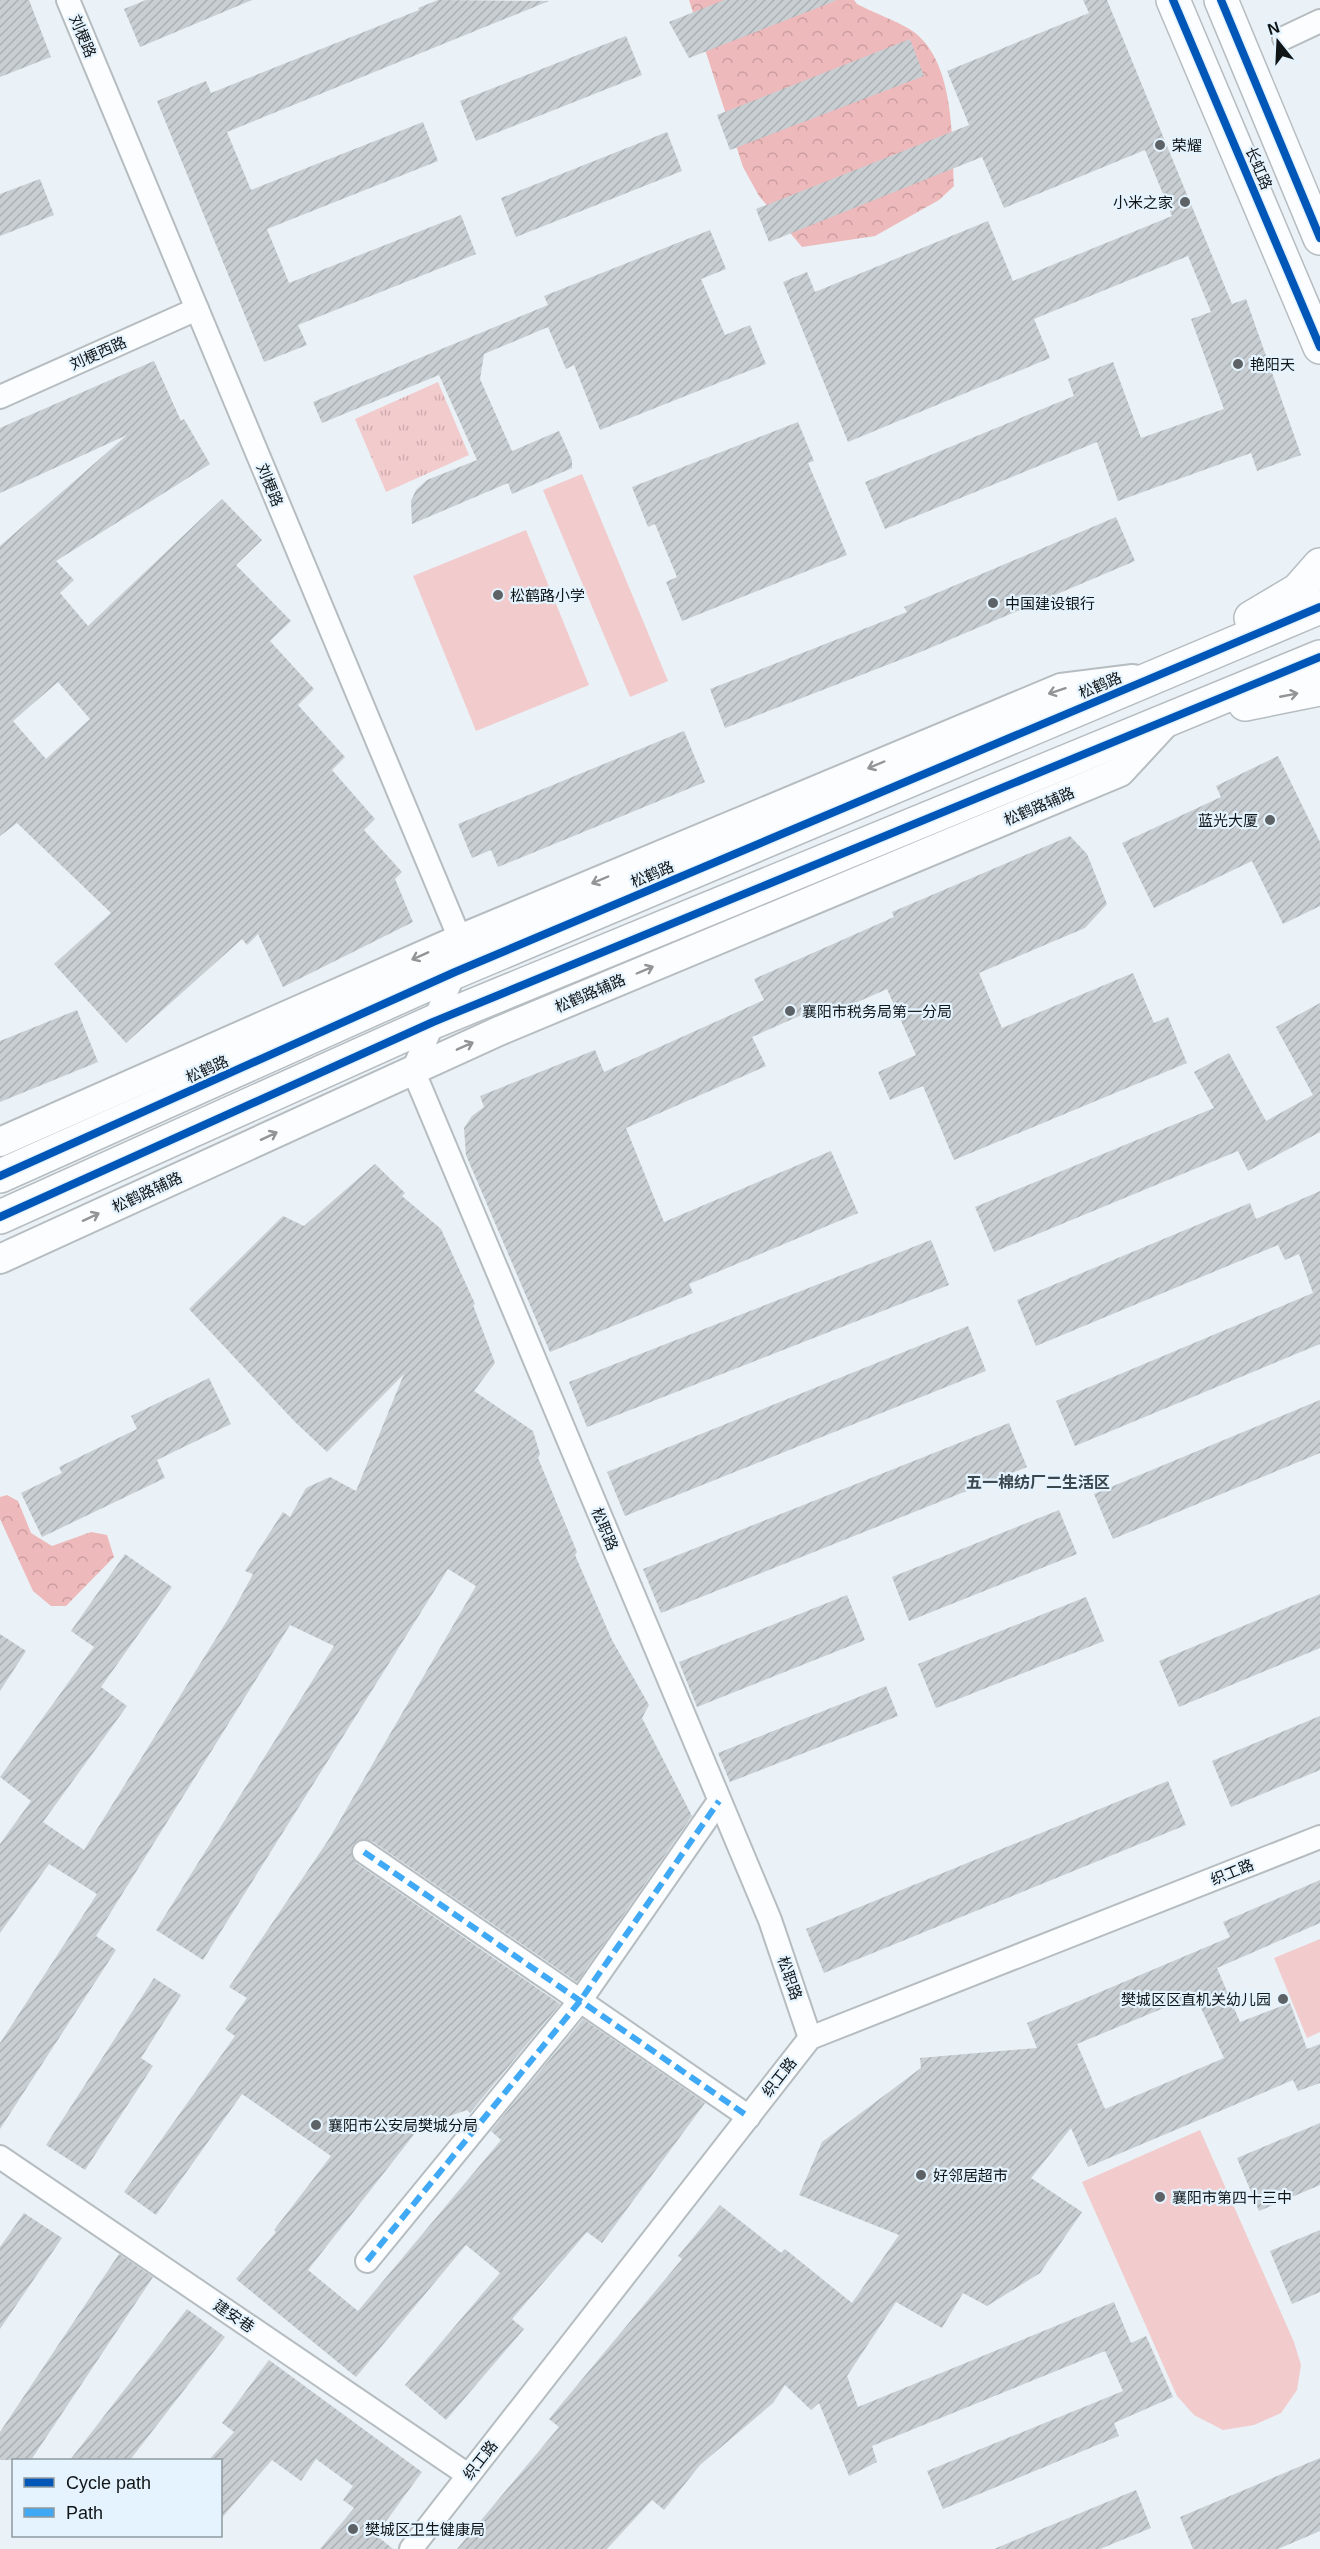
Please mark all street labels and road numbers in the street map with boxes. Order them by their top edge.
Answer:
street label: 刘梗路 [66,12,100,60]
street label: 长虹路 [1242,144,1276,192]
street label: 刘梗西路 [67,333,129,373]
street label: 刘梗路 [254,461,286,509]
street label: 松鹤路 [1076,668,1124,702]
street label: 松鹤路辅路 [1001,784,1077,828]
street label: 松鹤路 [628,857,676,891]
street label: 松鹤路辅路 [552,971,628,1015]
street label: 松鹤路 [183,1052,231,1086]
street label: 松鹤路辅路 [109,1168,185,1216]
street label: 松职路 [588,1505,622,1553]
street label: 织工路 [1208,1856,1256,1888]
street label: 松职路 [775,1954,805,2002]
street label: 织工路 [758,2054,800,2100]
street label: 建安巷 [211,2296,257,2336]
street label: 织工路 [459,2437,501,2483]

